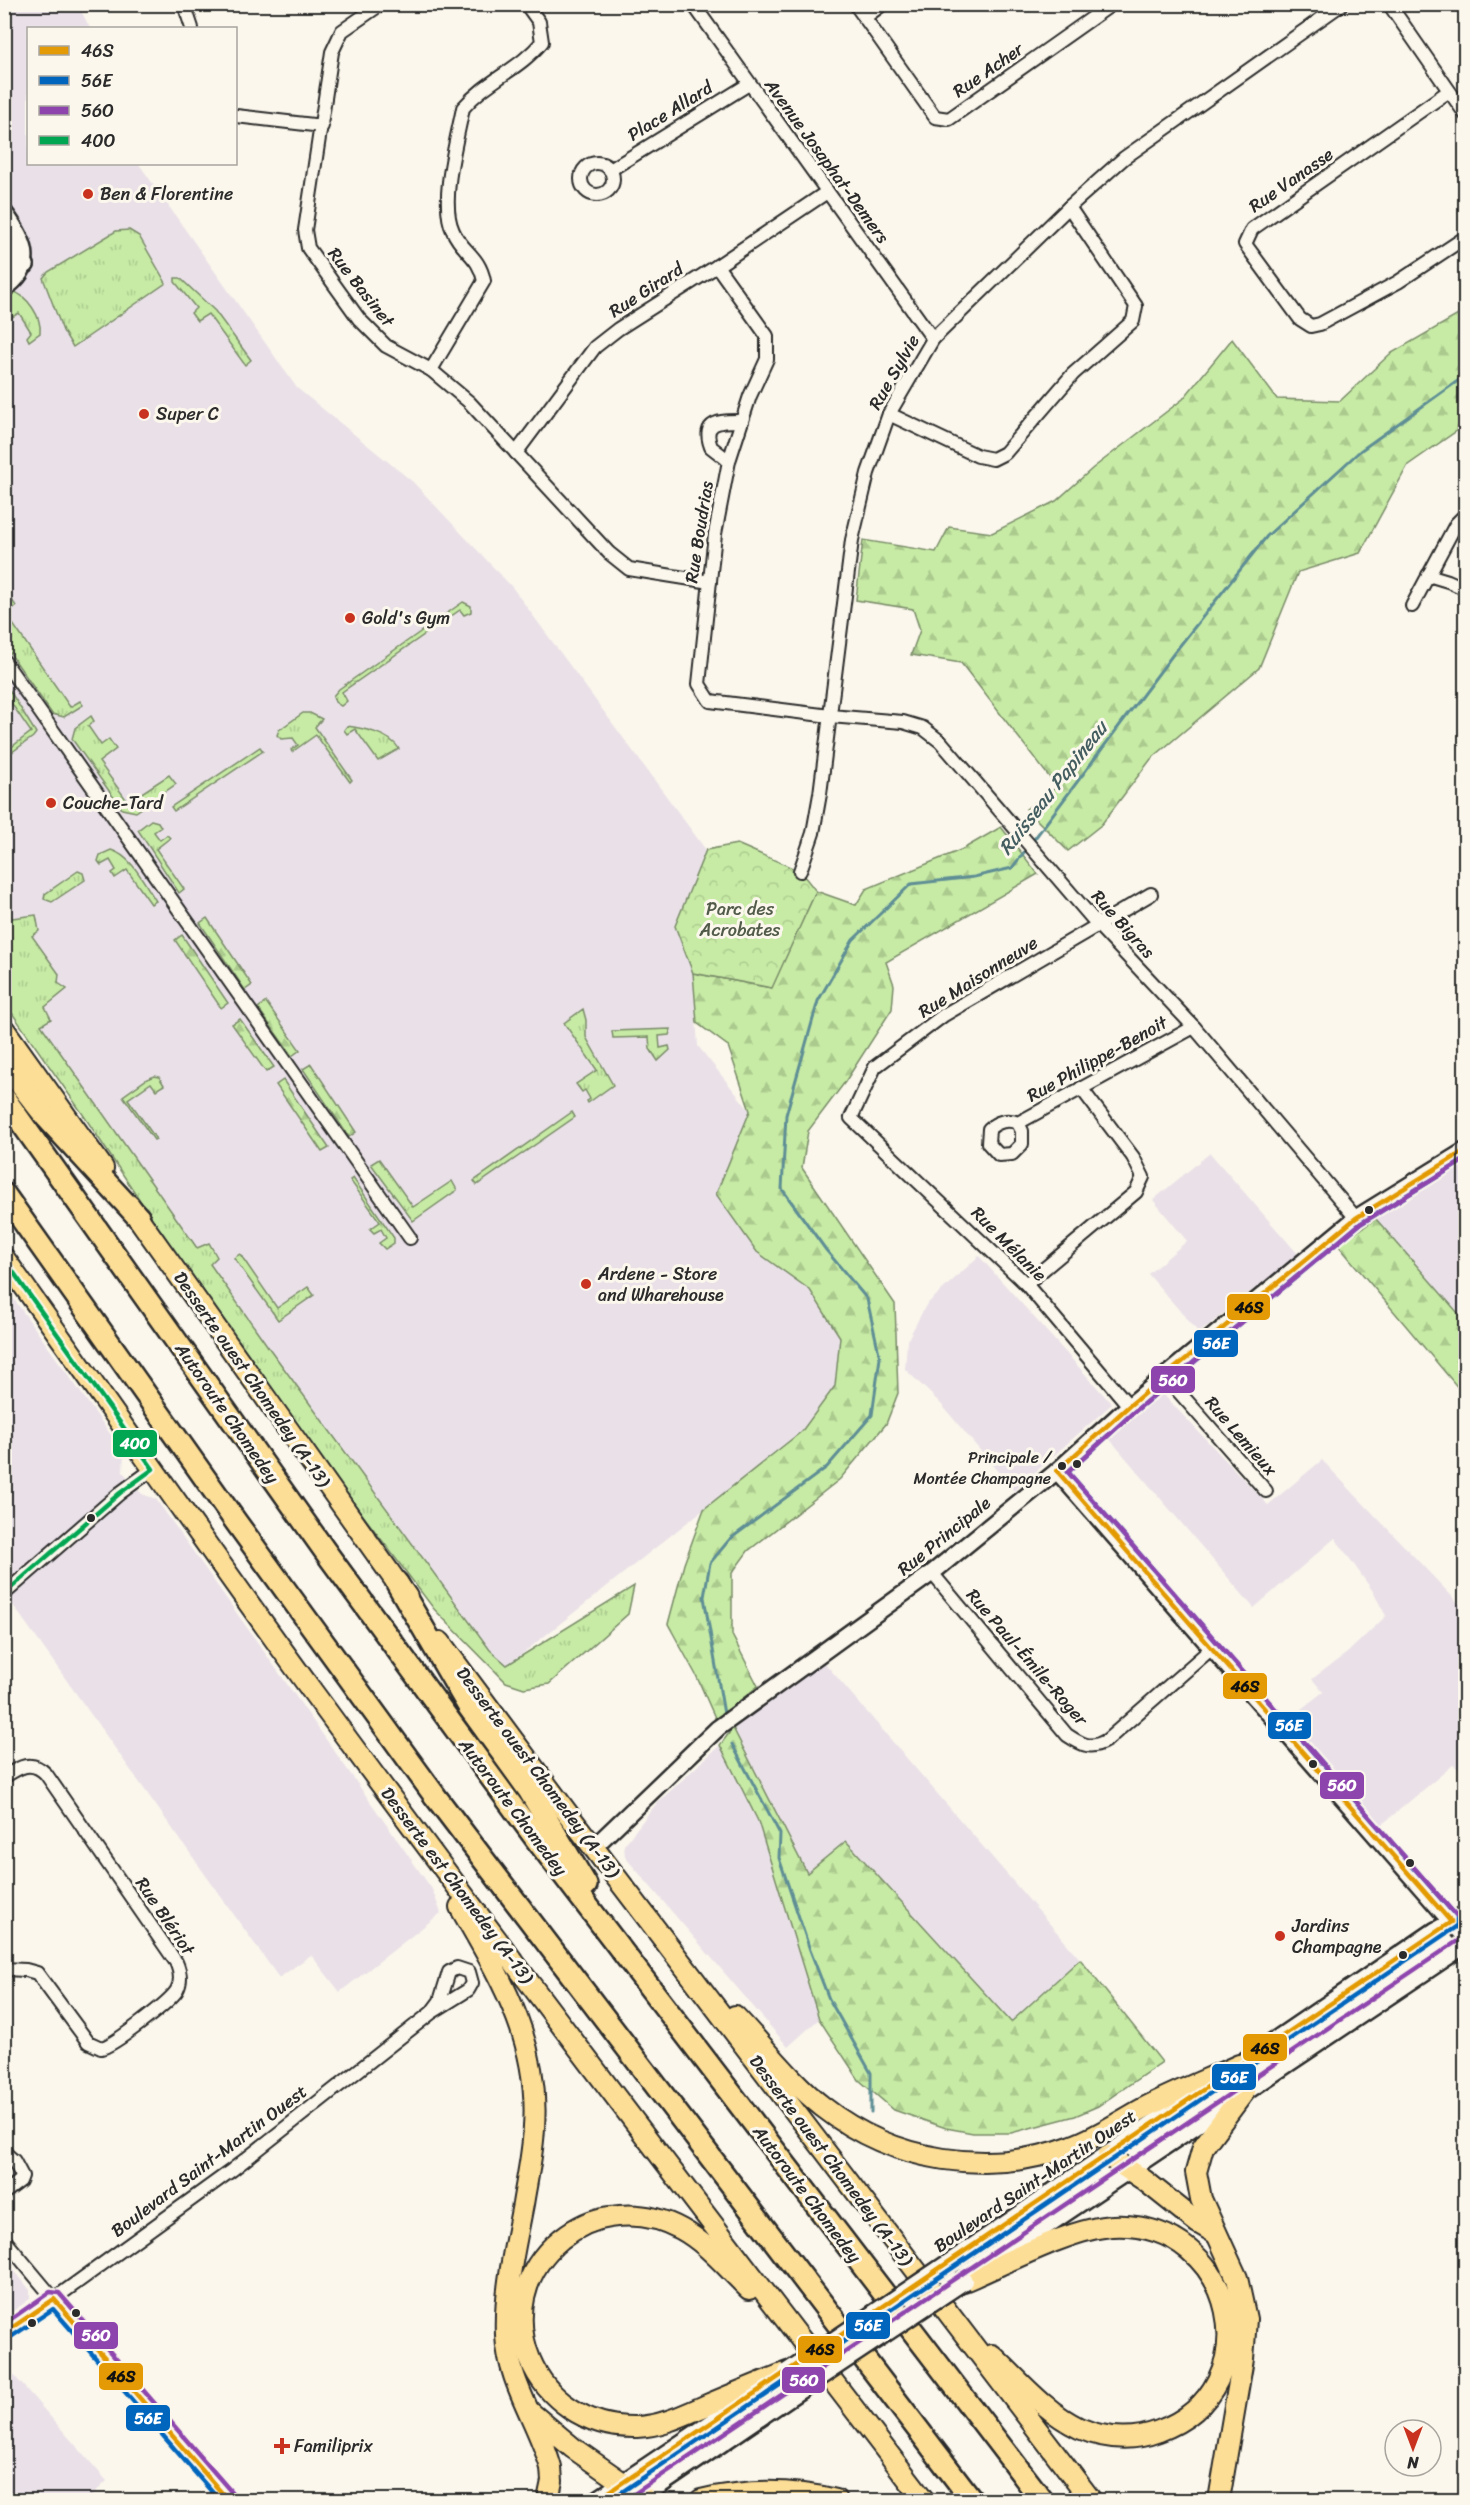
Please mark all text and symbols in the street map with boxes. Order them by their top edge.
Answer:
legend [27,27,237,165]
street label: Rue Acher [946,33,1032,106]
text: 46S [81,35,114,67]
text: 56E [81,65,113,97]
street label: Place Allard [621,71,720,150]
street label: Avenue Josaphat-Demers [755,71,898,251]
text: 56O [81,95,114,127]
text: 40O [81,125,115,157]
street label: Rue Vanasse [1242,139,1340,221]
place label: Ben & Florentine [100,178,233,210]
marker: Ben & Florentine [81,187,95,201]
street label: Rue Basinet [319,240,403,335]
street label: Rue Girard [602,253,691,326]
street label: Rue Sylvie [859,328,929,416]
place label: Super C [156,398,219,430]
marker: Super C [137,407,151,421]
street label: Rue Boudrias [675,478,723,585]
place label: Gold's Gym [362,602,450,634]
marker: Gold's Gym [343,611,357,625]
water label: Ruisseau Papineau [989,711,1118,863]
place label: Couche-Tard [63,787,164,819]
marker: Couche-Tard [44,796,58,810]
street label: Rue Bigras [1083,882,1163,966]
park label: Parc des Acrobates [699,893,781,946]
street label: Rue Maisonneuve [912,927,1044,1027]
street label: Rue Philippe-Benoit [1020,1007,1174,1111]
street label: Rue Mélanie [963,1198,1055,1290]
unlabelled marker [1363,1204,1375,1216]
place label: Ardene - Store and Wharehouse [597,1258,724,1311]
street label: Desserte ouest Chomedey (A-13) [165,1264,340,1495]
marker: Ardene - Store and Wharehouse [579,1277,593,1291]
line badge: 46S [1226,1293,1271,1321]
text: 46S [1233,1293,1265,1322]
line badge: 56E [1193,1329,1239,1358]
text: 56E [1202,1329,1231,1358]
street label: Autoroute Chomedey [166,1335,288,1491]
line badge: 56O [1150,1365,1196,1394]
text: 56O [1158,1366,1188,1395]
street label: Rue Lemieux [1197,1388,1286,1484]
line badge: 40O [112,1429,158,1458]
text: 40O [119,1429,151,1458]
place label: Principale / Montée Champagne [913,1443,1053,1493]
unlabelled marker [1071,1458,1083,1470]
marker: Principale / Montée Champagne [1056,1460,1068,1472]
street label: Rue Principale [890,1488,998,1584]
unlabelled marker [85,1512,97,1524]
street label: Rue Paul-Émile-Roger [958,1581,1097,1734]
street label: Desserte ouest Chomedey (A-13) [448,1659,629,1886]
line badge: 46S [1222,1672,1268,1700]
text: 46S [1229,1672,1261,1701]
line badge: 56E [1267,1711,1312,1740]
text: 56E [1275,1711,1304,1740]
street label: Autoroute Chomedey [450,1730,576,1884]
unlabelled marker [1307,1758,1319,1770]
line badge: 56O [1319,1771,1365,1800]
text: 56O [1327,1771,1357,1800]
street label: Desserte est Chomedey (A-13) [372,1780,543,1992]
unlabelled marker [1404,1857,1416,1869]
street label: Rue Blériot [127,1870,204,1963]
place label: Jardins Champagne [1291,1910,1382,1963]
marker: Jardins Champagne [1273,1929,1287,1943]
unlabelled marker [1397,1949,1409,1961]
line badge: 46S [1242,2033,1288,2062]
text: 46S [1249,2034,1281,2063]
street label: Desserte ouest Chomedey (A-13) [741,2047,922,2274]
line badge: 56E [1211,2063,1257,2091]
text: 56E [1220,2063,1249,2092]
street label: Boulevard Saint-Martin Ouest [104,2076,314,2246]
street label: Boulevard Saint-Martin Ouest [927,2101,1143,2261]
street label: Autoroute Chomedey [744,2117,870,2271]
unlabelled marker [70,2307,82,2319]
line badge: 56E [845,2311,891,2340]
text: 56E [854,2311,883,2340]
unlabelled marker [26,2317,38,2329]
line badge: 56O [73,2321,119,2350]
text: 56O [81,2321,111,2350]
line badge: 46S [797,2335,843,2364]
text: 46S [804,2335,836,2364]
line badge: 46S [98,2362,144,2391]
text: 46S [105,2362,137,2391]
line badge: 56O [781,2366,826,2394]
text: 56O [789,2366,819,2395]
line badge: 56E [125,2404,171,2432]
text: 56E [134,2404,163,2433]
north arrow [1383,2418,1443,2478]
place label: Familiprix [294,2430,374,2462]
marker: Familiprix [275,2439,289,2453]
text: N [1407,2448,1420,2477]

